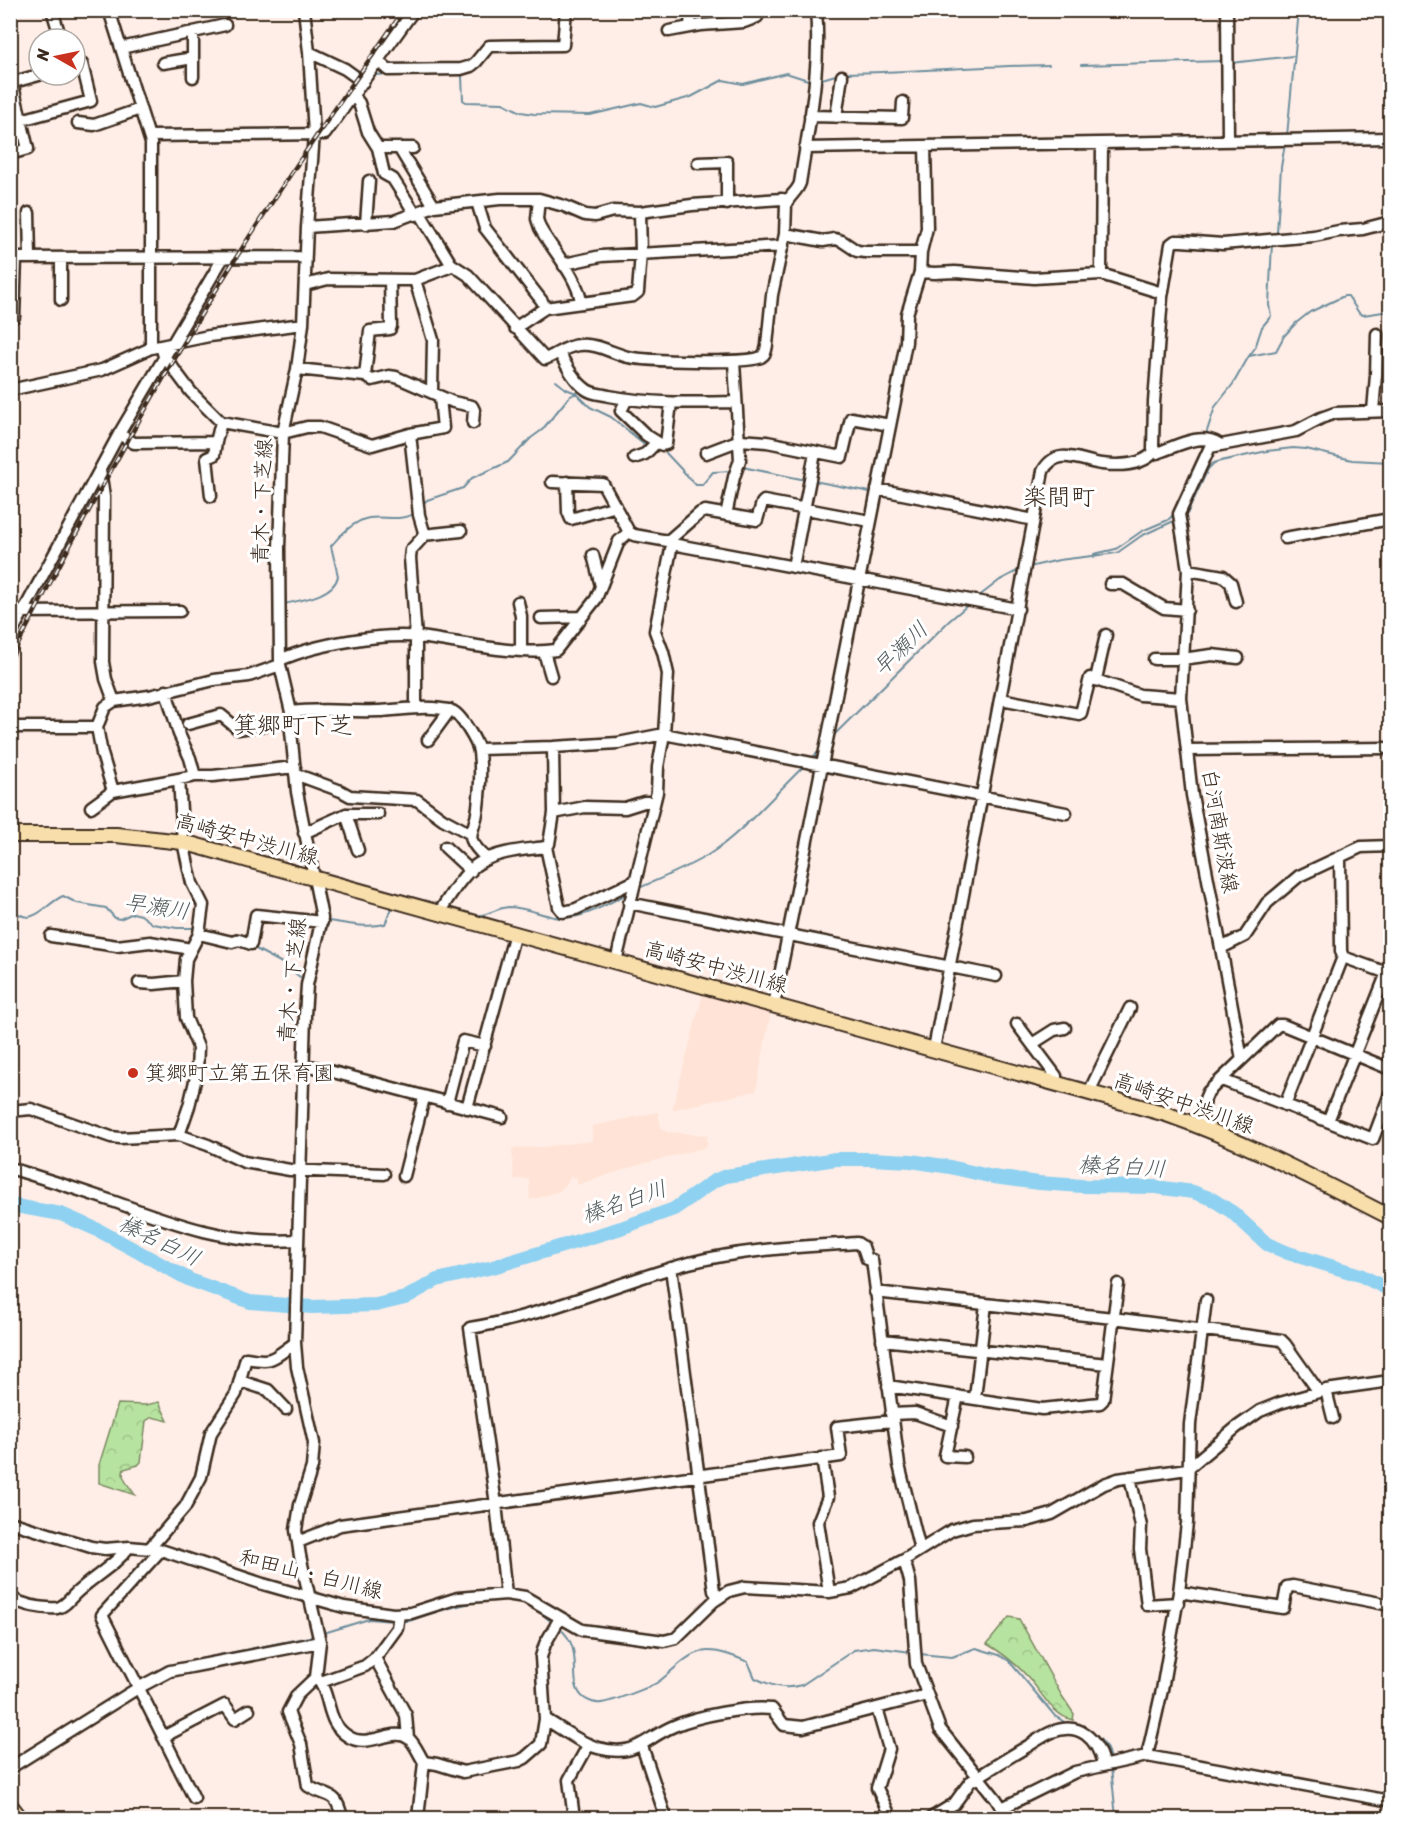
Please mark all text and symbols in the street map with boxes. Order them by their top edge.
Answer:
north arrow [27,27,87,87]
text: N [27,46,58,63]
street label: 青木・下芝線 [241,437,283,565]
district label: 楽間町 [1023,476,1095,518]
water label: 早瀬川 [863,611,938,685]
district label: 箕郷町下芝 [233,704,353,746]
street label: 白河南斯波線 [1190,766,1250,896]
street label: 高崎安中渋川線 [171,802,323,876]
water label: 早瀬川 [121,882,193,931]
street label: 青木・下芝線 [267,915,317,1045]
street label: 高崎安中渋川線 [640,930,792,1004]
place label: 箕郷町立第五保育園 [145,1054,334,1092]
street label: 高崎安中渋川線 [1108,1061,1260,1145]
marker: 箕郷町立第五保育園 [126,1066,140,1080]
water label: 榛名白川 [1077,1145,1167,1188]
water label: 榛名白川 [576,1169,672,1234]
water label: 榛名白川 [112,1204,208,1277]
street label: 和田山・白川線 [235,1538,387,1610]

